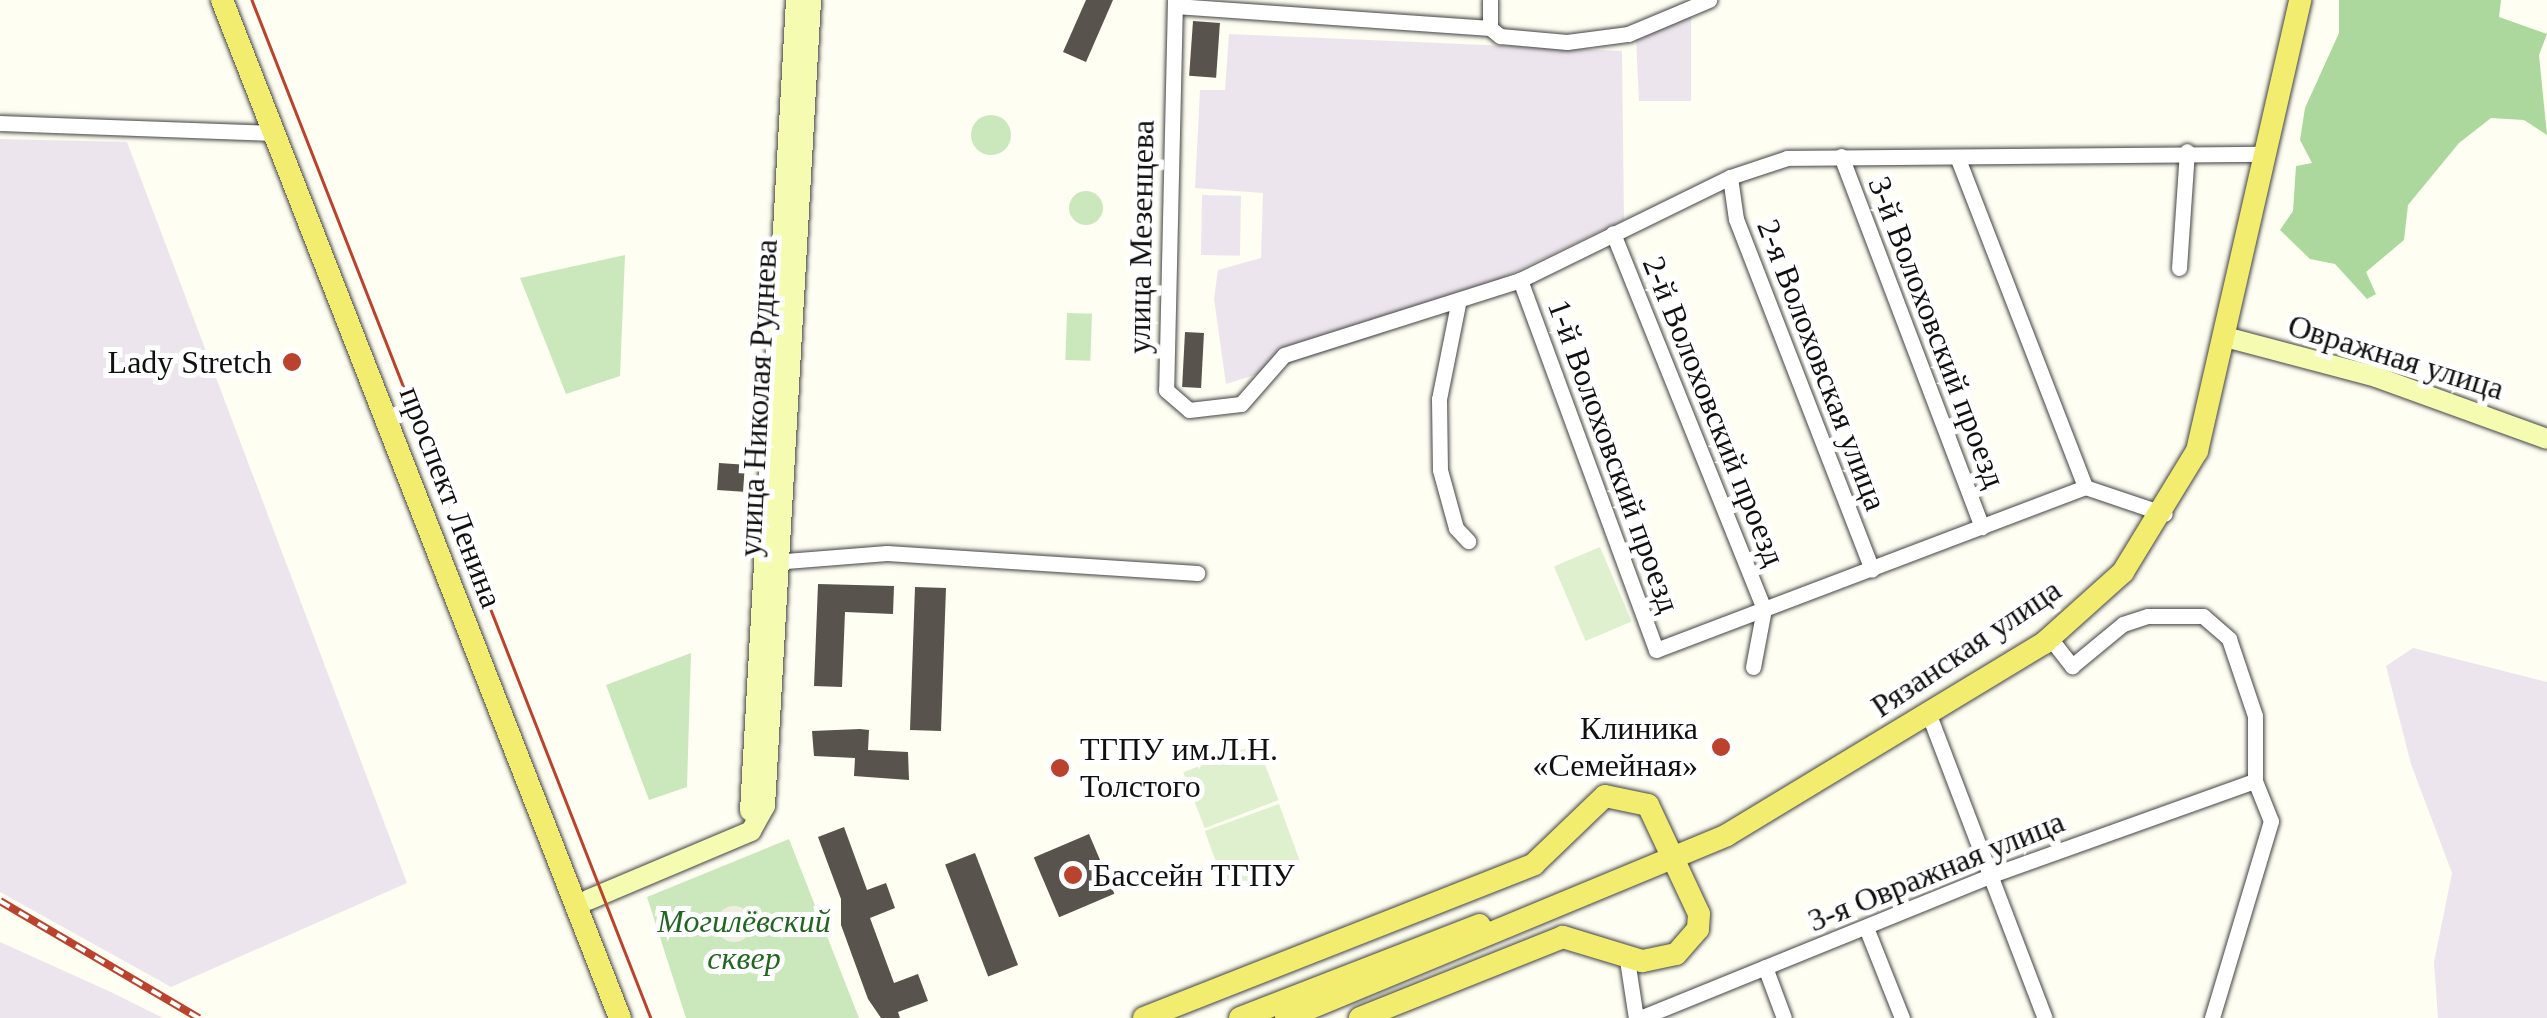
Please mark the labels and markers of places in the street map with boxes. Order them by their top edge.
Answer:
place label: Lady Stretch [108,343,272,381]
marker: Lady Stretch [281,351,303,373]
place label: Клиника «Семейная» [1532,710,1698,785]
place label: ТГПУ им.Л.Н. Толстого [1080,731,1278,806]
marker: Клиника «Семейная» [1708,734,1734,760]
marker: ТГПУ им.Л.Н. Толстого [1049,757,1071,779]
place label: Бассейн ТГПУ [1093,856,1295,894]
marker: Бассейн ТГПУ [1062,864,1084,886]

